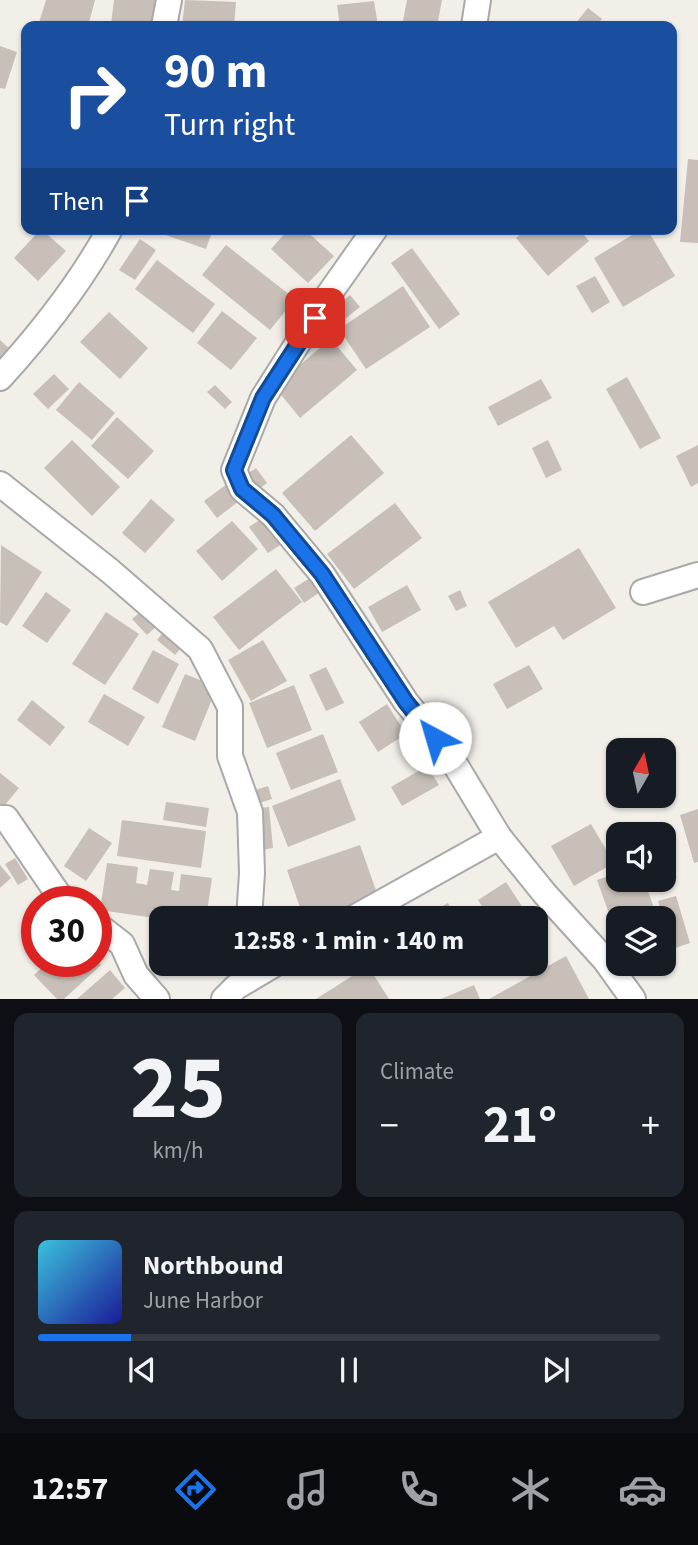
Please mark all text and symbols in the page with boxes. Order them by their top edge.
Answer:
text: 90 m [164,37,268,107]
icon: right [49,49,140,140]
text: Turn right [164,102,295,148]
icon: arrive [118,182,156,220]
text: Then [49,183,104,220]
pin [285,288,345,348]
icon: arrive [296,299,334,337]
position arrow [398,701,472,775]
north arrow [606,738,676,808]
map controls [606,738,676,976]
button: sound [606,822,676,892]
speed limit sign: 30 [21,886,112,977]
button: layers [606,906,676,976]
text: 12:58 · 1 min · 140 m [233,922,464,959]
text: 25 [130,1024,226,1153]
text: Climate [380,1055,454,1088]
text: 21° [483,1089,557,1163]
text: − [380,1099,399,1153]
text: + [641,1099,660,1153]
text: km/h [152,1134,204,1167]
text: Northbound [143,1247,284,1284]
text: June Harbor [143,1284,263,1317]
icon: previous [123,1351,161,1389]
icon: pause [330,1351,368,1389]
icon: next [537,1351,575,1389]
icon: directions [171,1465,220,1514]
icon: music [283,1465,332,1514]
icon: phone [394,1465,443,1514]
icon: climate [506,1465,555,1514]
icon: car [618,1465,667,1514]
text: 12:57 [31,1466,109,1512]

